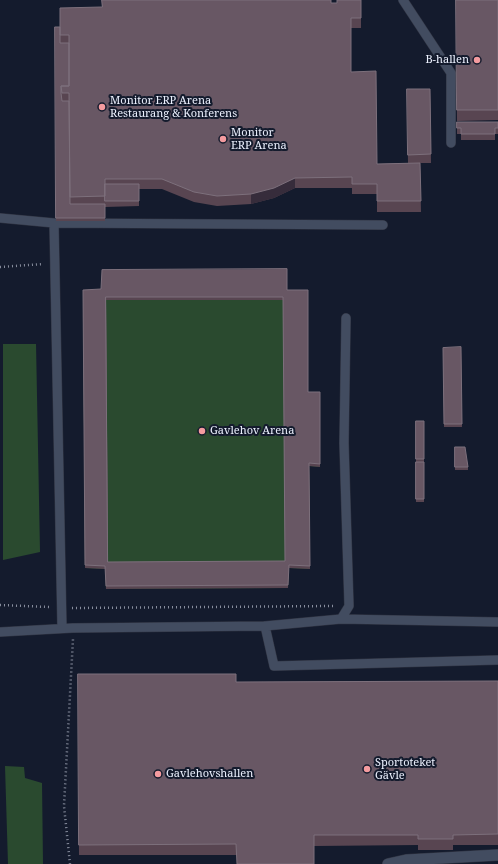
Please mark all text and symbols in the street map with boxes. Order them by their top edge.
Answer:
place label: B-hallen [425,53,469,67]
marker: B-hallen [472,55,482,65]
place label: Monitor ERP Arena Restaurang & Konferens [110,94,237,120]
marker: Monitor ERP Arena Restaurang & Konferens [97,102,107,112]
place label: Monitor ERP Arena [231,126,287,152]
marker: Monitor ERP Arena [218,134,228,144]
place label: Gavlehov Arena [210,424,294,438]
marker: Gavlehov Arena [197,426,207,436]
place label: Sportoteket Gävle [375,756,435,782]
marker: Sportoteket Gävle [362,764,372,774]
place label: Gavlehovshallen [166,767,253,781]
marker: Gavlehovshallen [153,769,163,779]

